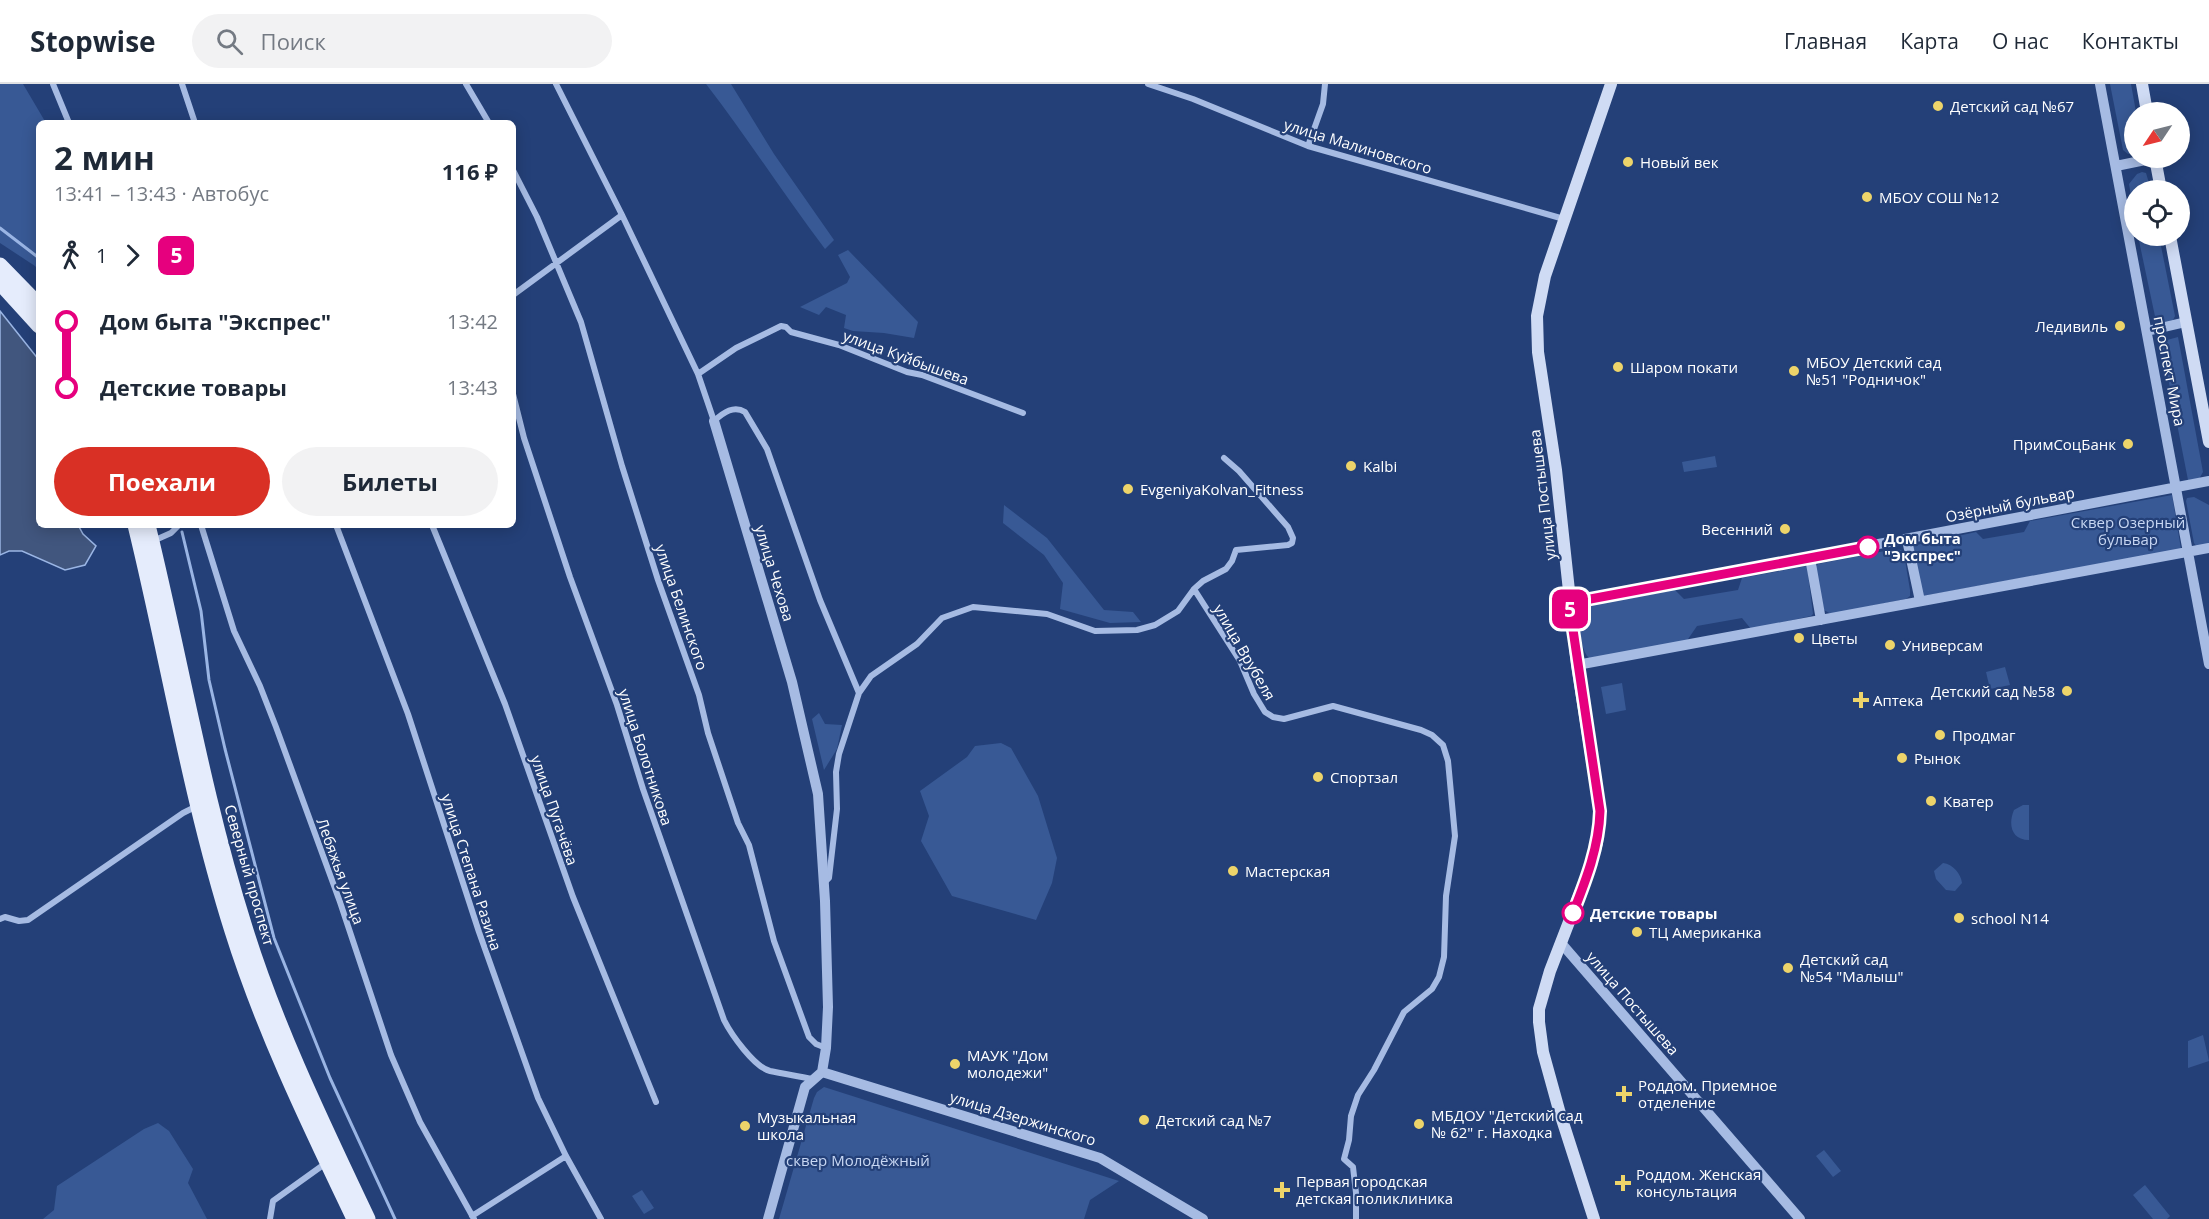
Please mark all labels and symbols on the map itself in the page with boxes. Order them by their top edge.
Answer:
place label: Детский сад №67 [1950,96,2074,116]
marker: Детский сад №67 [1931,99,1945,113]
north arrow [2124,102,2190,168]
street label: улица Малиновского [1282,114,1434,178]
place label: Новый век [1640,152,1719,172]
marker: Новый век [1621,155,1635,169]
place label: МБОУ СОШ №12 [1879,187,1999,207]
marker: МБОУ СОШ №12 [1860,190,1874,204]
street label: проспект Мира [2150,314,2190,428]
place label: Ледивиль [2035,316,2108,336]
marker: Ледивиль [2113,319,2127,333]
street label: улица Куйбышева [840,325,972,389]
place label: МБОУ Детский сад №51 "Родничок" [1806,352,1942,389]
place label: Шаром покати [1630,357,1738,377]
marker: Шаром покати [1611,360,1625,374]
marker: МБОУ Детский сад №51 "Родничок" [1787,364,1801,378]
street label: улица Постышева [1524,428,1560,562]
place label: ПримСоцБанк [2013,434,2116,454]
marker: ПримСоцБанк [2121,437,2135,451]
place label: Kalbi [1363,456,1397,476]
marker: Kalbi [1344,459,1358,473]
place label: EvgeniyaKolvan_Fitness [1140,479,1304,499]
marker: EvgeniyaKolvan_Fitness [1121,482,1135,496]
street label: Озёрный бульвар [1944,482,2076,526]
park label: Сквер Озерный бульвар [2071,512,2185,549]
place label: Весенний [1701,519,1773,539]
street label: улица Чехова [751,522,799,624]
marker: Весенний [1778,522,1792,536]
place label: Дом быта "Экспрес" [1884,528,1961,565]
marker: Дом быта "Экспрес" [1857,536,1879,558]
street label: улица Белинского [651,541,713,673]
line badge: 5 [1550,590,1590,628]
street label: улица Врубеля [1209,600,1281,704]
place label: Цветы [1811,628,1858,648]
marker: Цветы [1792,631,1806,645]
place label: Универсам [1902,635,1983,655]
marker: Универсам [1883,638,1897,652]
place label: Детский сад №58 [1931,681,2055,701]
marker: Детский сад №58 [2060,684,2074,698]
street label: улица Болотникова [614,686,678,828]
place label: Аптека [1873,690,1923,710]
marker: Аптека [1854,693,1868,707]
place label: Продмаг [1952,725,2016,745]
marker: Продмаг [1933,728,1947,742]
place label: Рынок [1914,748,1961,768]
marker: Рынок [1895,751,1909,765]
street label: улица Пугачёва [527,752,583,868]
place label: Спортзал [1330,767,1398,787]
marker: Спортзал [1311,770,1325,784]
street label: улица Степана Разина [437,791,507,953]
place label: Кватер [1943,791,1994,811]
marker: Кватер [1924,794,1938,808]
street label: Северный проспект [220,802,280,948]
street label: Лебяжья улица [313,815,369,927]
place label: Мастерская [1245,861,1330,881]
marker: Мастерская [1226,864,1240,878]
marker: Детские товары [1562,902,1584,924]
place label: Детские товары [1590,903,1718,923]
place label: school N14 [1971,908,2049,928]
marker: school N14 [1952,911,1966,925]
place label: ТЦ Американка [1649,922,1762,942]
marker: ТЦ Американка [1630,925,1644,939]
street label: улица Постышева [1582,947,1684,1059]
place label: Детский сад №54 "Малыш" [1800,949,1904,986]
marker: Детский сад №54 "Малыш" [1781,961,1795,975]
place label: МАУК "Дом молодежи" [967,1045,1049,1082]
marker: МАУК "Дом молодежи" [948,1057,962,1071]
place label: Роддом. Приемное отделение [1638,1075,1777,1112]
marker: Роддом. Приемное отделение [1615,1085,1633,1103]
street label: улица Дзержинского [947,1086,1099,1150]
place label: МБДОУ "Детский сад № 62" г. Находка [1431,1105,1583,1142]
place label: Музыкальная школа [757,1107,856,1144]
place label: Детский сад №7 [1156,1110,1272,1130]
marker: Детский сад №7 [1137,1113,1151,1127]
marker: МБДОУ "Детский сад № 62" г. Находка [1412,1117,1426,1131]
marker: Музыкальная школа [738,1119,752,1133]
park label: сквер Молодёжный [786,1150,930,1170]
place label: Роддом. Женская консультация [1636,1164,1761,1201]
place label: Первая городская детская поликлиника [1296,1171,1453,1208]
marker: Роддом. Женская консультация [1614,1174,1632,1192]
marker: Первая городская детская поликлиника [1273,1181,1291,1199]

